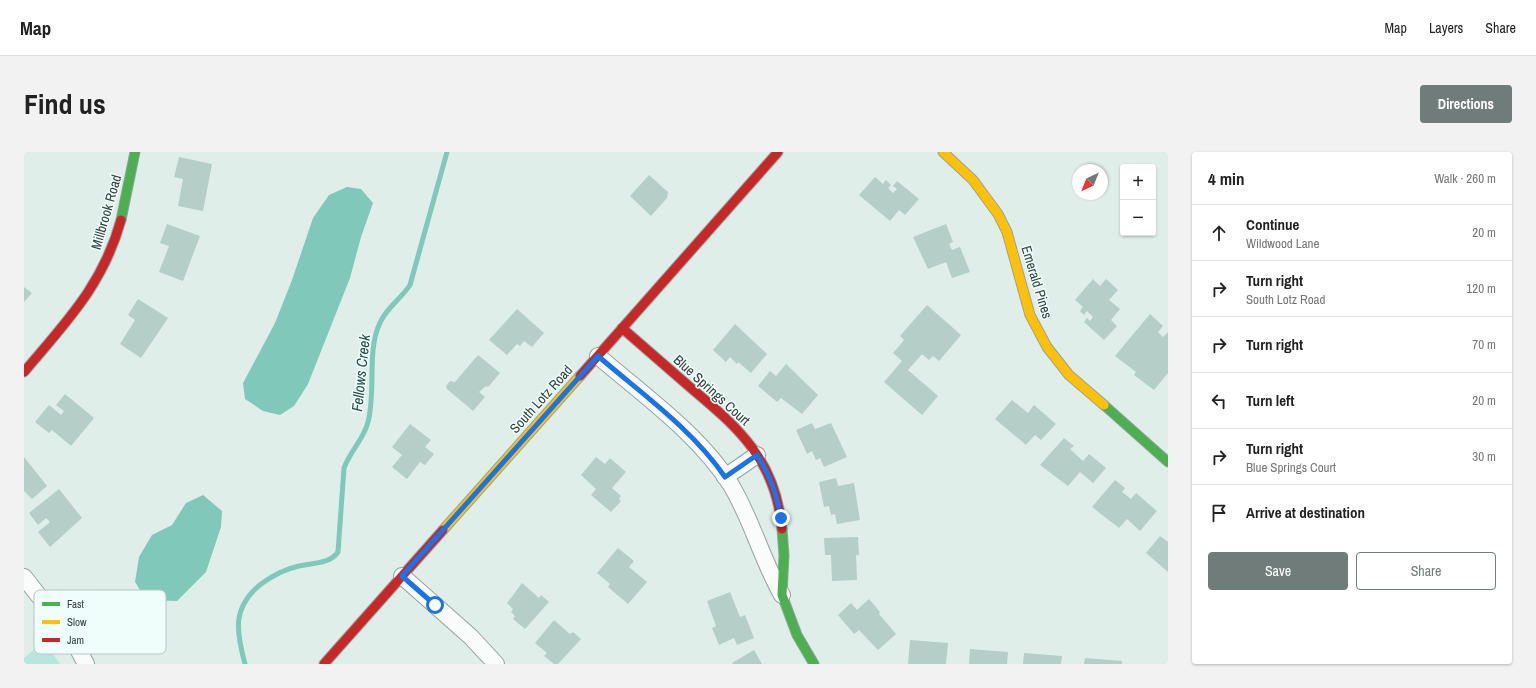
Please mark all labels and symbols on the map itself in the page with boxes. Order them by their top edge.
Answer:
north arrow [1072,164,1108,200]
street label: Millbrook Road [87,172,125,252]
street label: Emerald Pines [1017,243,1057,321]
water label: Fellows Creek [346,332,375,413]
street label: Blue Springs Court [670,351,754,429]
street label: South Lotz Road [506,361,576,437]
route end [772,509,790,527]
legend [34,590,166,654]
route start [426,596,444,614]
text: Fast [67,597,85,611]
text: Slow [67,615,87,629]
text: Jam [67,633,84,647]

